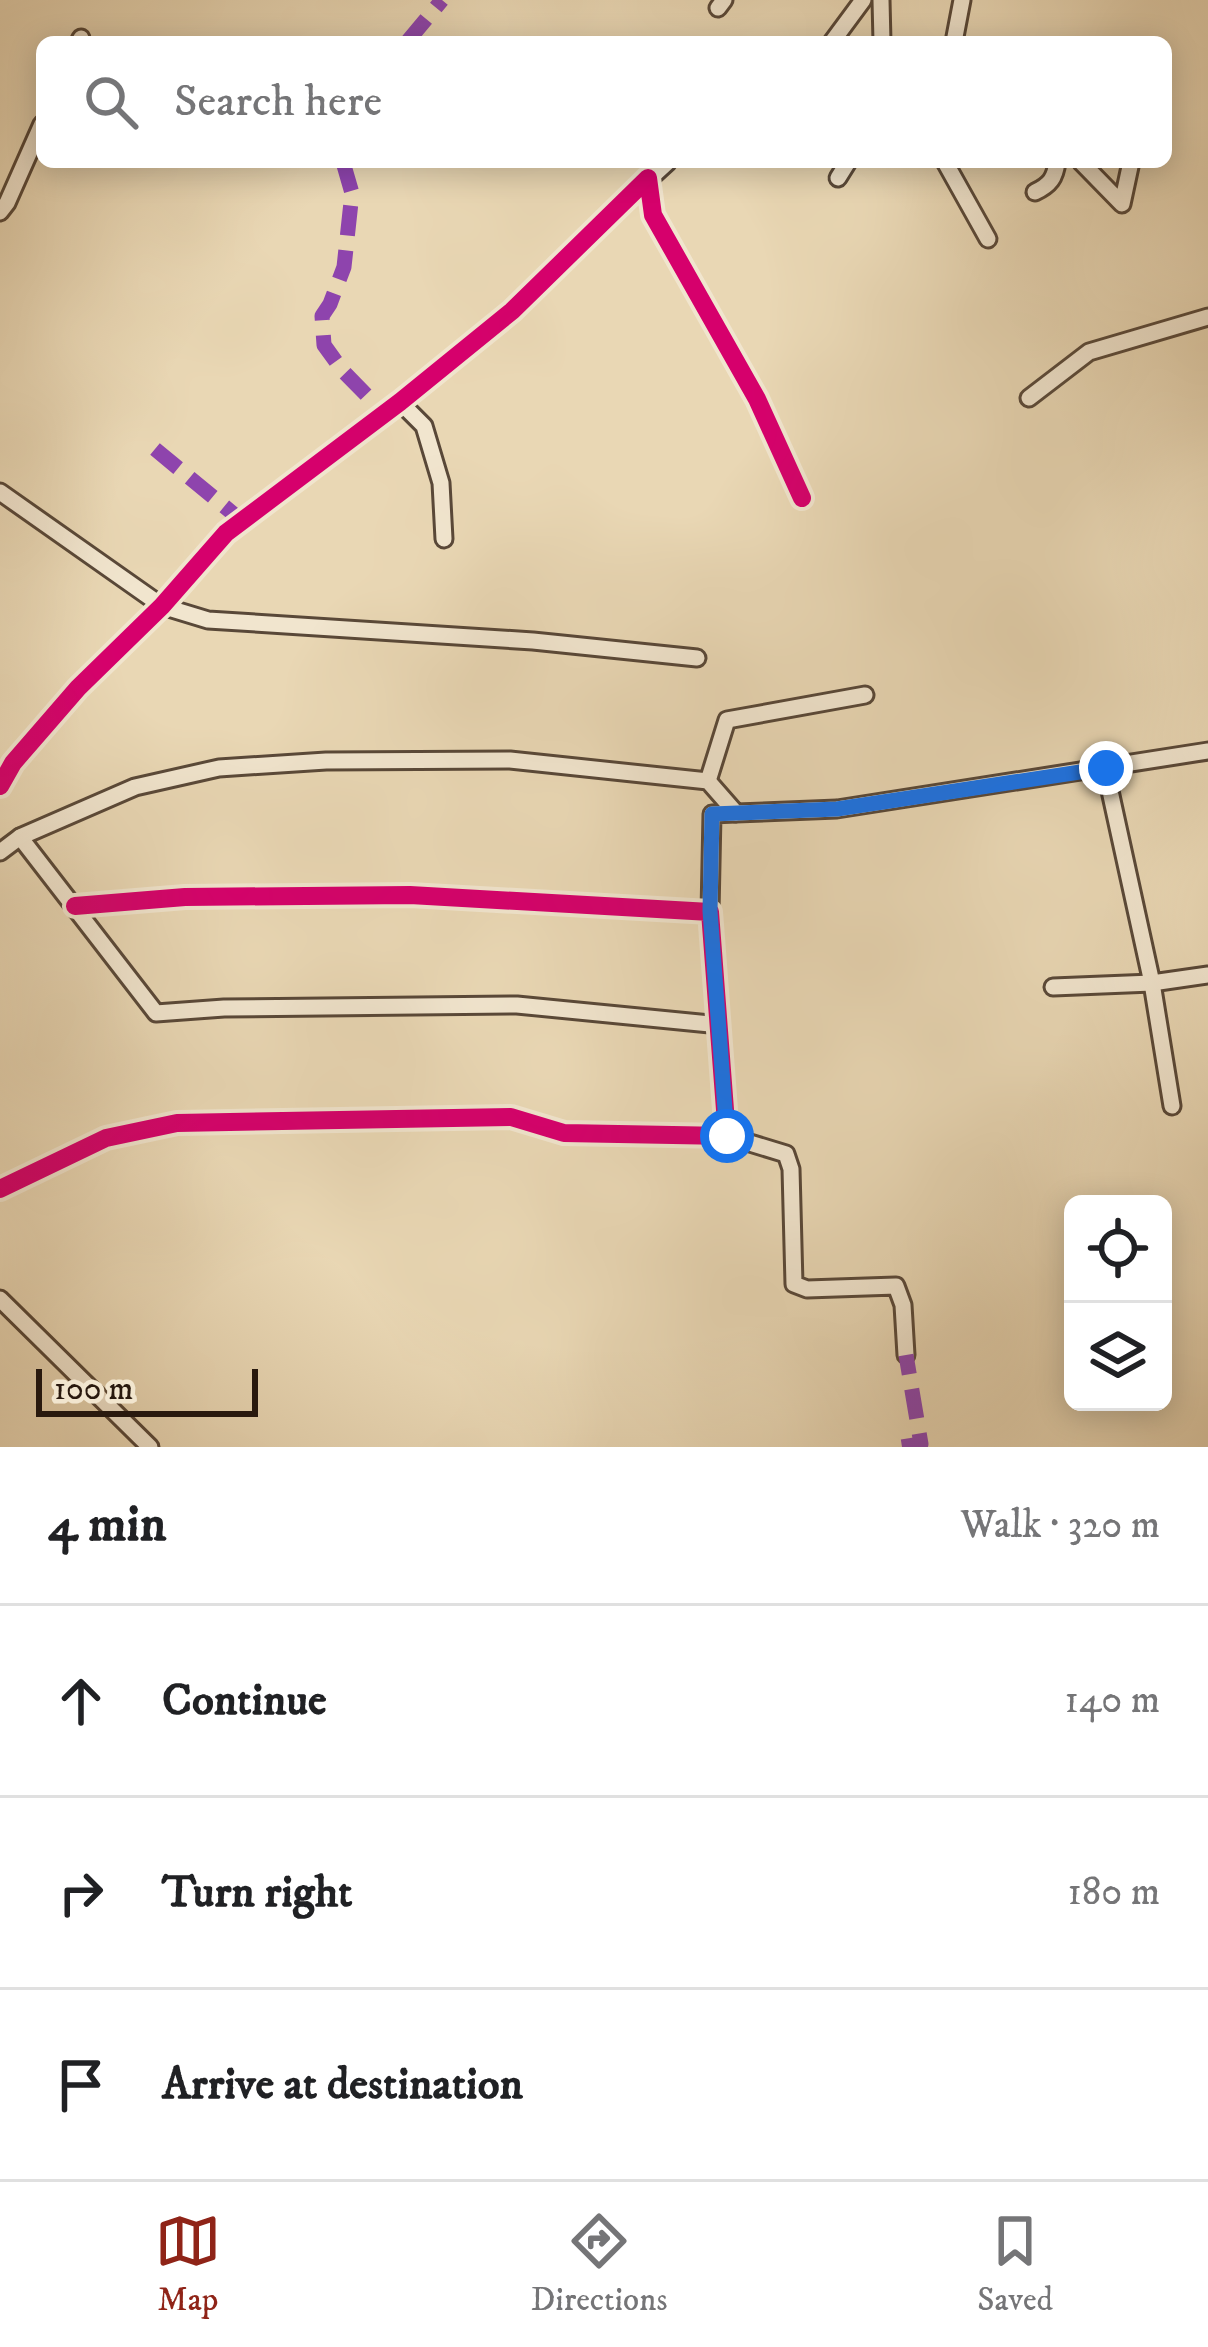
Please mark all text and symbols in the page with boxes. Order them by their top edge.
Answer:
search box [36,36,1172,168]
icon: search [78,69,144,135]
text: Search here [174,74,382,130]
route end [1079,741,1133,795]
route start [700,1109,754,1163]
map controls [1064,1195,1172,1411]
button: locate [1064,1195,1172,1303]
button: layers [1064,1303,1172,1411]
scale bar [36,1363,258,1416]
text: 100 m [54,1369,133,1410]
text: 4 min [48,1493,166,1557]
text: Walk · 320 m [961,1501,1160,1550]
icon: ahead [48,1668,114,1734]
text: Continue [162,1673,327,1729]
text: 140 m [1065,1676,1160,1725]
icon: right [48,1860,114,1926]
text: Turn right [162,1865,352,1921]
text: 180 m [1068,1868,1160,1917]
icon: arrive [48,2052,114,2118]
text: Arrive at destination [162,2057,523,2113]
tab: Map [155,2208,221,2321]
tab: Directions [531,2208,667,2321]
tab: Saved [977,2208,1053,2321]

